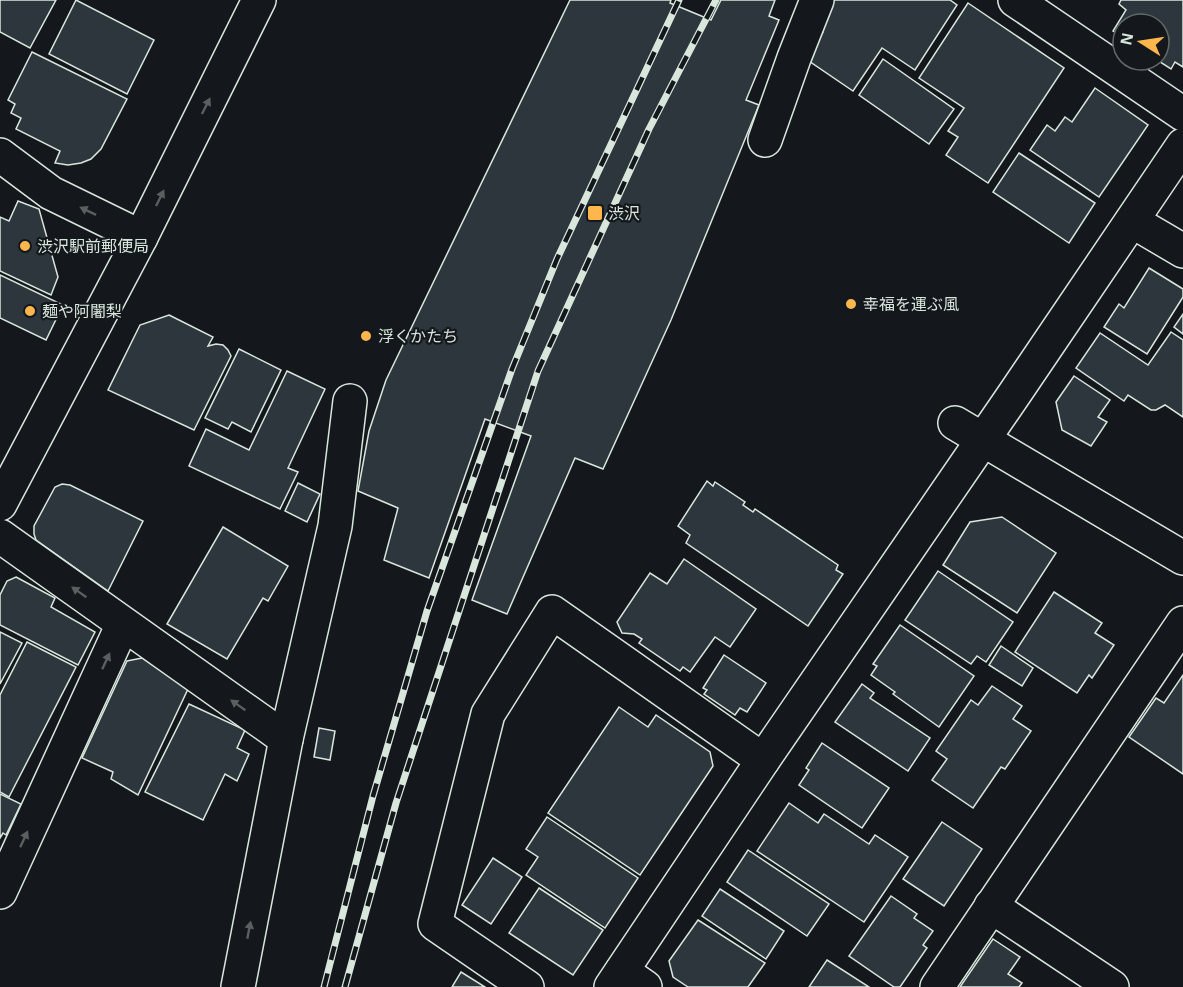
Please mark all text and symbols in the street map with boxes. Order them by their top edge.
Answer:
north arrow [1111,12,1171,72]
text: N [1117,32,1136,46]
one-way arrow [202,97,211,114]
one-way arrow [156,189,165,206]
marker: 渋沢 [586,204,604,222]
place label: 渋沢 [608,205,640,222]
one-way arrow [80,207,97,216]
place label: 渋沢駅前郵便局 [37,238,149,255]
marker: 渋沢駅前郵便局 [18,239,32,253]
place label: 幸福を運ぶ風 [863,296,959,313]
marker: 幸福を運ぶ風 [844,297,858,311]
place label: 麺や阿闍梨 [42,303,122,320]
marker: 麺や阿闍梨 [23,304,37,318]
place label: 浮くかたち [378,328,458,345]
marker: 浮くかたち [359,329,373,343]
one-way arrow [71,587,87,599]
one-way arrow [101,653,110,670]
one-way arrow [230,700,246,711]
one-way arrow [20,830,29,847]
one-way arrow [245,920,254,939]

